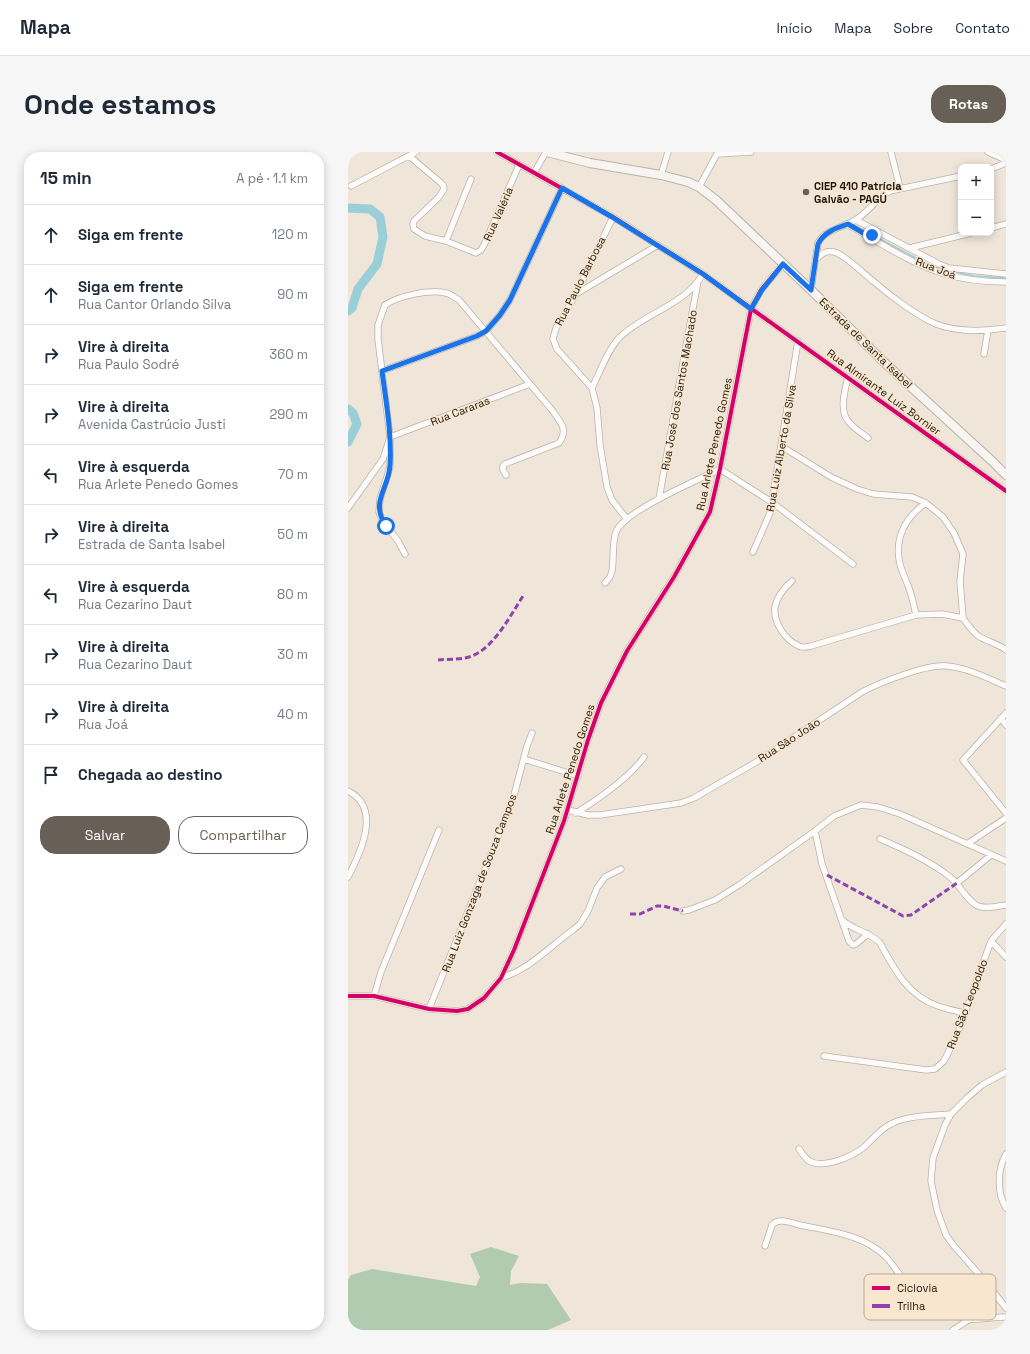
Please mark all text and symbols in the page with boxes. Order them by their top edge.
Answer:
text: Mapa [20,15,71,40]
text: Início [776,19,812,37]
text: Mapa [834,19,872,37]
text: Sobre [894,19,933,37]
text: Contato [955,19,1010,37]
button: Rotas [931,85,1006,123]
text: Onde estamos [24,86,217,122]
map controls [958,164,994,236]
button: + [958,164,994,200]
text: 15 min [40,167,92,189]
text: A pé · 1.1 km [236,170,308,187]
place label: CIEP 410 Patrícia Galvão - PAGÚ [814,179,902,206]
street label: Rua Valéria [480,184,516,243]
marker: CIEP 410 Patrícia Galvão - PAGÚ [801,187,811,197]
button: − [958,200,994,236]
icon: ahead [40,224,62,246]
text: Siga em frente [78,225,184,244]
text: 120 m [272,226,308,243]
route end [863,226,881,244]
street label: Rua Paulo Barbosa [551,233,609,328]
street label: Rua Joá [914,254,959,282]
text: Siga em frente [78,277,184,296]
icon: ahead [40,284,62,306]
text: 90 m [277,286,308,303]
street label: Estrada de Santa Isabel [816,295,916,391]
text: Rua Cantor Orlando Silva [78,296,231,313]
street label: Rua José dos Santos Machado [658,309,700,471]
text: Vire à direita [78,337,169,356]
icon: right [40,344,62,366]
text: 360 m [269,346,308,363]
street label: Rua Almirante Luiz Bornier [824,346,944,438]
text: Rua Paulo Sodré [78,356,179,373]
street label: Rua Arlete Penedo Gomes [693,376,735,512]
street label: Rua Luiz Alberto da Silva [763,383,799,513]
street label: Rua Cararas [428,393,492,429]
text: Vire à direita [78,397,169,416]
icon: right [40,404,62,426]
text: 290 m [269,406,308,423]
text: Avenida Castrúcio Justi [78,416,226,433]
text: Vire à esquerda [78,457,190,476]
icon: left [40,464,62,486]
text: 70 m [278,466,308,483]
text: Rua Arlete Penedo Gomes [78,476,238,493]
text: Vire à direita [78,517,169,536]
route start [377,517,395,535]
icon: right [40,524,62,546]
text: 50 m [277,526,308,543]
text: Estrada de Santa Isabel [78,536,225,553]
text: Vire à esquerda [78,577,190,596]
icon: left [40,584,62,606]
text: 80 m [277,586,308,603]
text: Rua Cezarino Daut [78,596,192,613]
text: Vire à direita [78,637,169,656]
icon: right [40,644,62,666]
text: 30 m [277,646,308,663]
text: Rua Cezarino Daut [78,656,192,673]
text: Vire à direita [78,697,169,716]
street label: Rua Arlete Penedo Gomes [542,702,598,836]
icon: right [40,704,62,726]
text: 40 m [277,706,308,723]
street label: Rua São João [755,715,823,765]
text: Rua Joá [78,716,128,733]
icon: arrive [40,764,62,786]
text: Chegada ao destino [78,765,222,784]
street label: Rua Luiz Gonzaga de Souza Campos [438,792,520,974]
button: Salvar [40,816,170,854]
button: Compartilhar [178,816,308,854]
street label: Rua São Leopoldo [943,957,991,1051]
legend [864,1274,996,1320]
text: Ciclovia [897,1281,938,1295]
text: Trilha [897,1299,926,1313]

